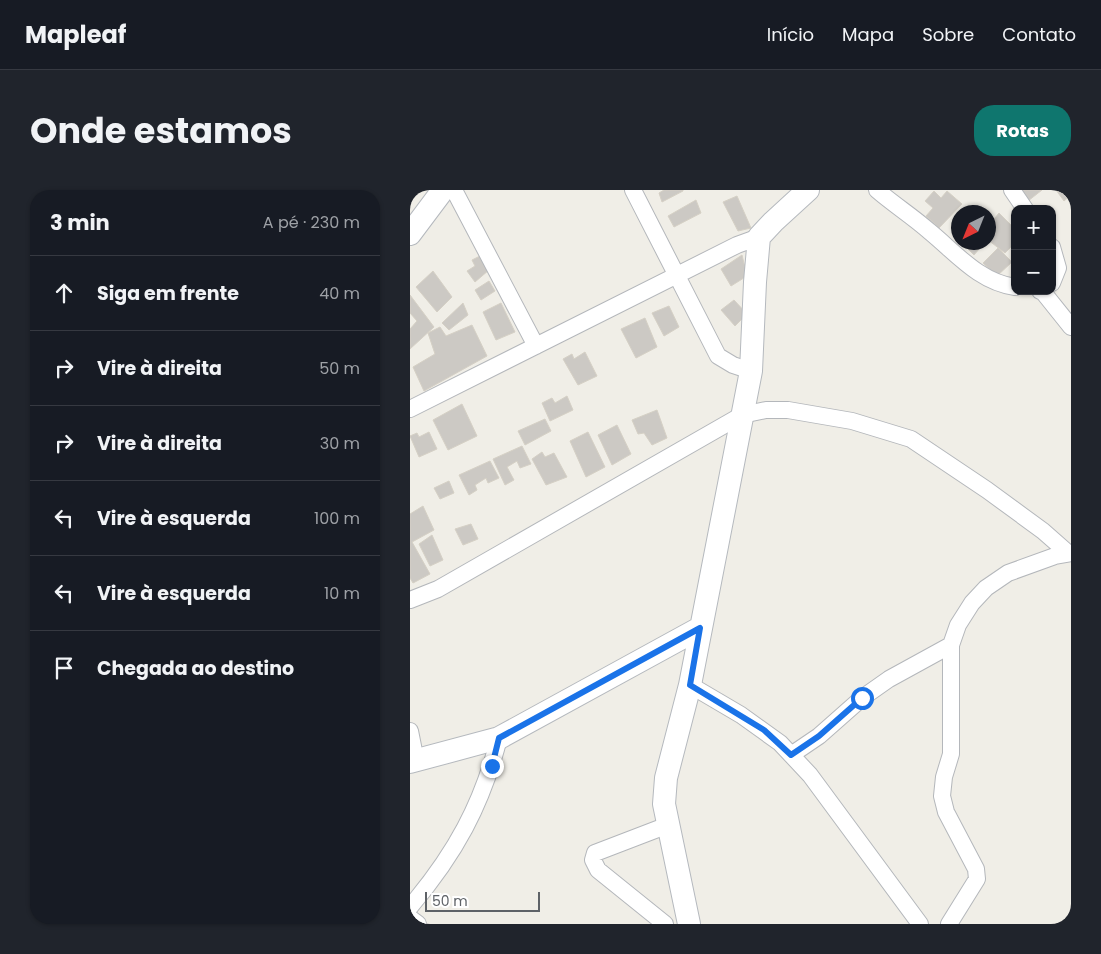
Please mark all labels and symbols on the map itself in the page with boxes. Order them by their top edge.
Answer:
north arrow [951,205,996,250]
route start [851,687,874,710]
route end [481,755,504,778]
scale bar [425,889,540,912]

